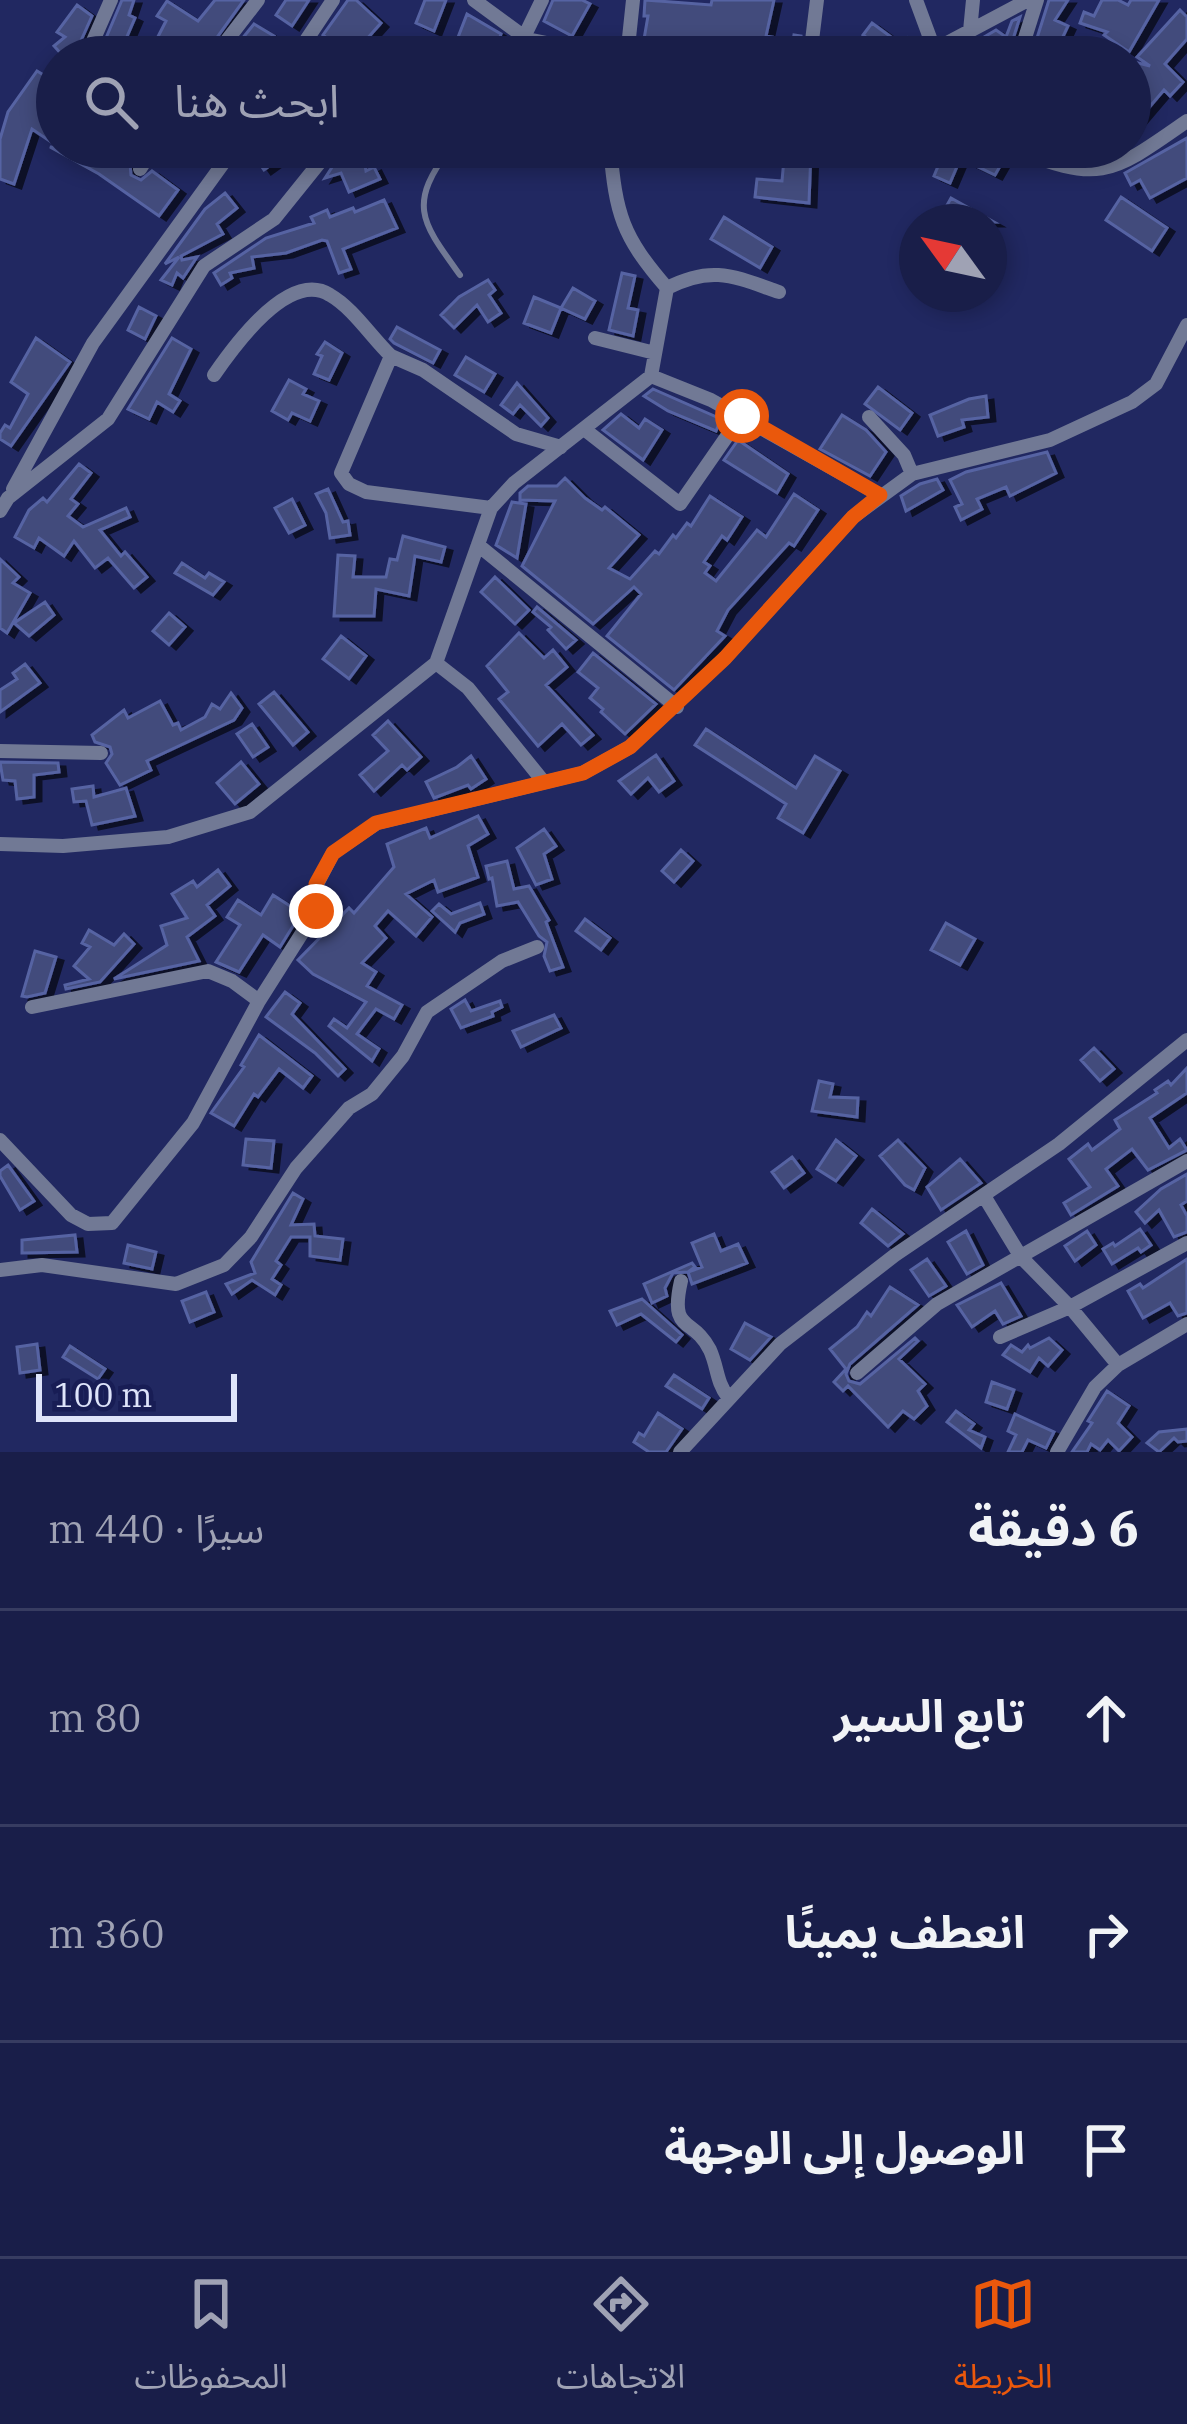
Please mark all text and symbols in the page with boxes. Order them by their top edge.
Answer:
search box [36,36,1151,168]
icon: search [78,69,144,135]
text: ابحث هنا [174,71,339,129]
north arrow [899,204,1007,312]
route start [715,389,769,443]
route end [289,884,343,938]
scale bar [36,1368,237,1421]
text: 100 m [54,1373,153,1416]
text: 6 دقيقة [968,1494,1139,1560]
text: سيرًا · 440 m [48,1503,264,1554]
icon: ahead [1073,1685,1139,1751]
text: تابع السير [834,1686,1025,1744]
text: 80 m [48,1692,141,1743]
icon: right [1073,1901,1139,1967]
text: انعطف يمينًا [784,1902,1025,1960]
text: 360 m [48,1908,164,1959]
icon: arrive [1073,2117,1139,2183]
text: الوصول إلى الوجهة [664,2118,1025,2176]
tab: المحفوظات [134,2271,288,2412]
tab: الاتجاهات [556,2271,685,2412]
tab: الخريطة [954,2271,1053,2412]

